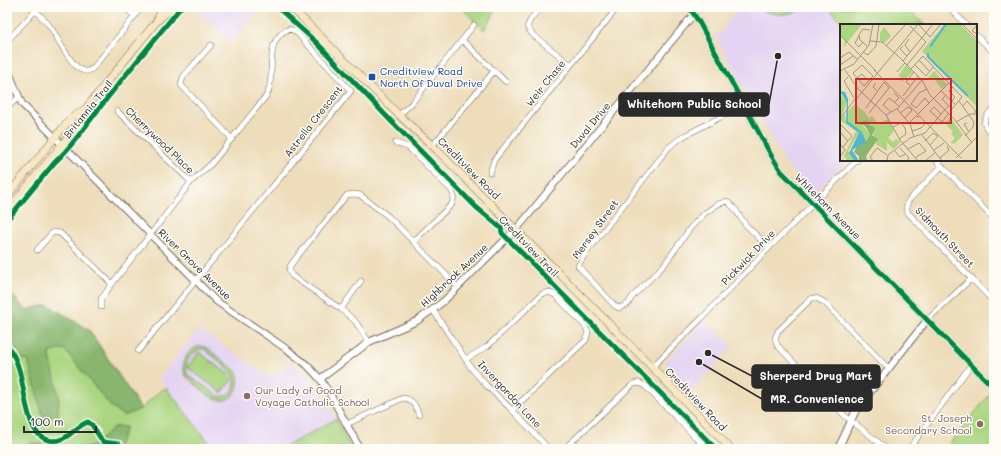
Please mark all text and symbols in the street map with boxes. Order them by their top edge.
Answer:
inset map [840,24,977,161]
street label: Weir Chase [522,57,568,109]
place label: Creditview Road North Of Duval Drive [380,64,483,90]
marker: Creditview Road North Of Duval Drive [367,72,377,82]
street label: Britannia Trail [60,77,116,141]
street label: Astrella Crescent [281,82,345,160]
callout: Whitehorn Public School [619,93,769,116]
text: Whitehorn Public School [627,96,761,111]
street label: Duval Drive [567,99,613,151]
street label: Cherrywood Place [123,104,197,176]
street label: Creditview Road [435,134,503,202]
street label: Whitehorn Avenue [792,170,864,242]
street label: Mersey Street [569,196,621,262]
street label: Sidmouth Street [912,204,978,270]
street label: Creditview Trail [496,212,562,280]
street label: River Grove Avenue [155,225,235,303]
street label: Pickwick Drive [718,226,778,288]
street label: Highbrook Avenue [417,240,491,310]
street label: Invergordon Lane [475,357,545,431]
street label: Creditview Road [662,364,730,434]
callout: Sherperd Drug Mart [752,365,880,388]
text: Sherperd Drug Mart [760,368,872,383]
place label: Our Lady of Good Voyage Catholic School [255,383,370,409]
callout: MR. Convenience [762,388,872,411]
marker: Our Lady of Good Voyage Catholic School [242,391,252,401]
text: MR. Convenience [770,391,864,406]
scale bar [24,408,96,434]
place label: St. Joseph Secondary School [885,411,972,437]
text: 100 m [30,413,64,429]
marker: St. Joseph Secondary School [975,419,985,429]

